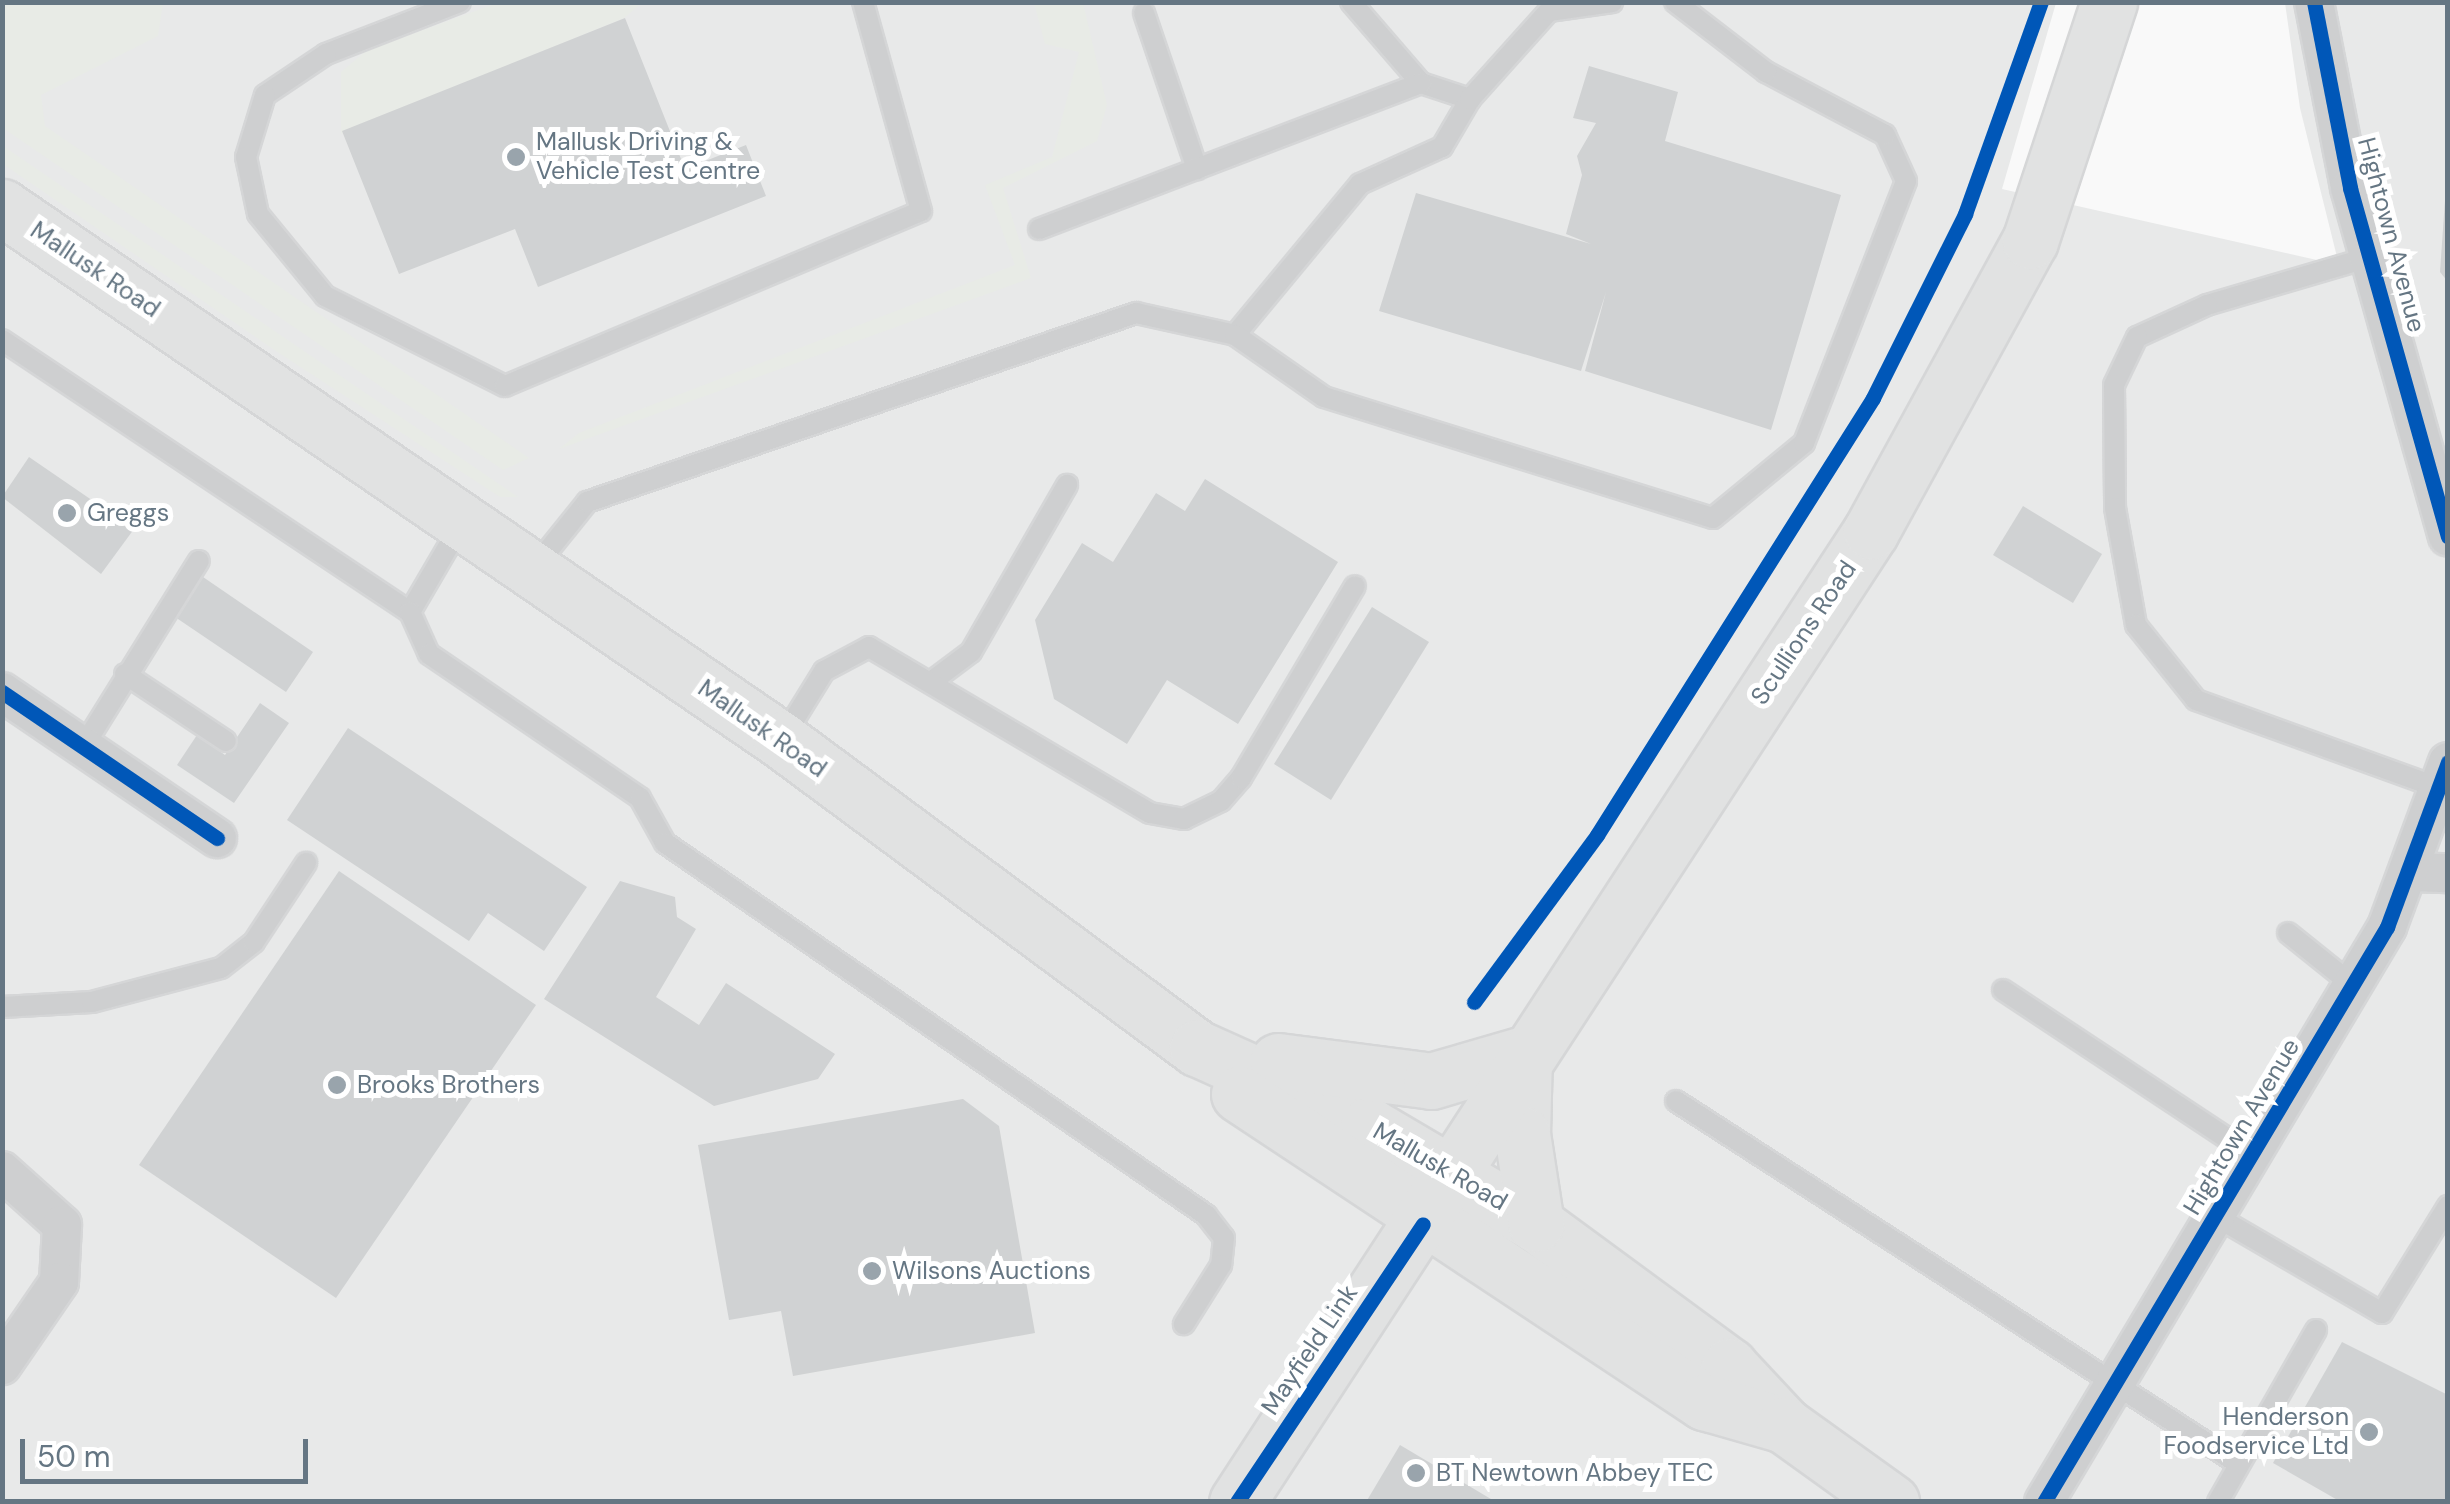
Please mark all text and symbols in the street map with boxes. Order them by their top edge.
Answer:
place label: Mallusk Driving & Vehicle Test Centre [536,128,760,187]
street label: Hightown Avenue [2351,134,2431,336]
marker: Mallusk Driving & Vehicle Test Centre [505,146,527,168]
street label: Mallusk Road [24,216,166,324]
place label: Greggs [87,498,169,528]
marker: Greggs [56,502,78,524]
street label: Scullions Road [1745,555,1863,711]
street label: Mallusk Road [692,674,832,784]
street label: Hightown Avenue [2178,1033,2306,1221]
place label: Brooks Brothers [357,1070,540,1100]
marker: Brooks Brothers [326,1074,348,1096]
street label: Mallusk Road [1368,1116,1512,1218]
place label: Wilsons Auctions [892,1256,1091,1286]
marker: Wilsons Auctions [861,1260,883,1282]
street label: Mayfield Link [1255,1279,1365,1421]
place label: Henderson Foodservice Ltd [2163,1403,2349,1462]
scale bar [25,1419,312,1481]
marker: Henderson Foodservice Ltd [2358,1421,2380,1443]
text: 50 m [37,1437,111,1476]
place label: BT Newtown Abbey TEC [1436,1458,1713,1488]
marker: BT Newtown Abbey TEC [1405,1462,1427,1484]

